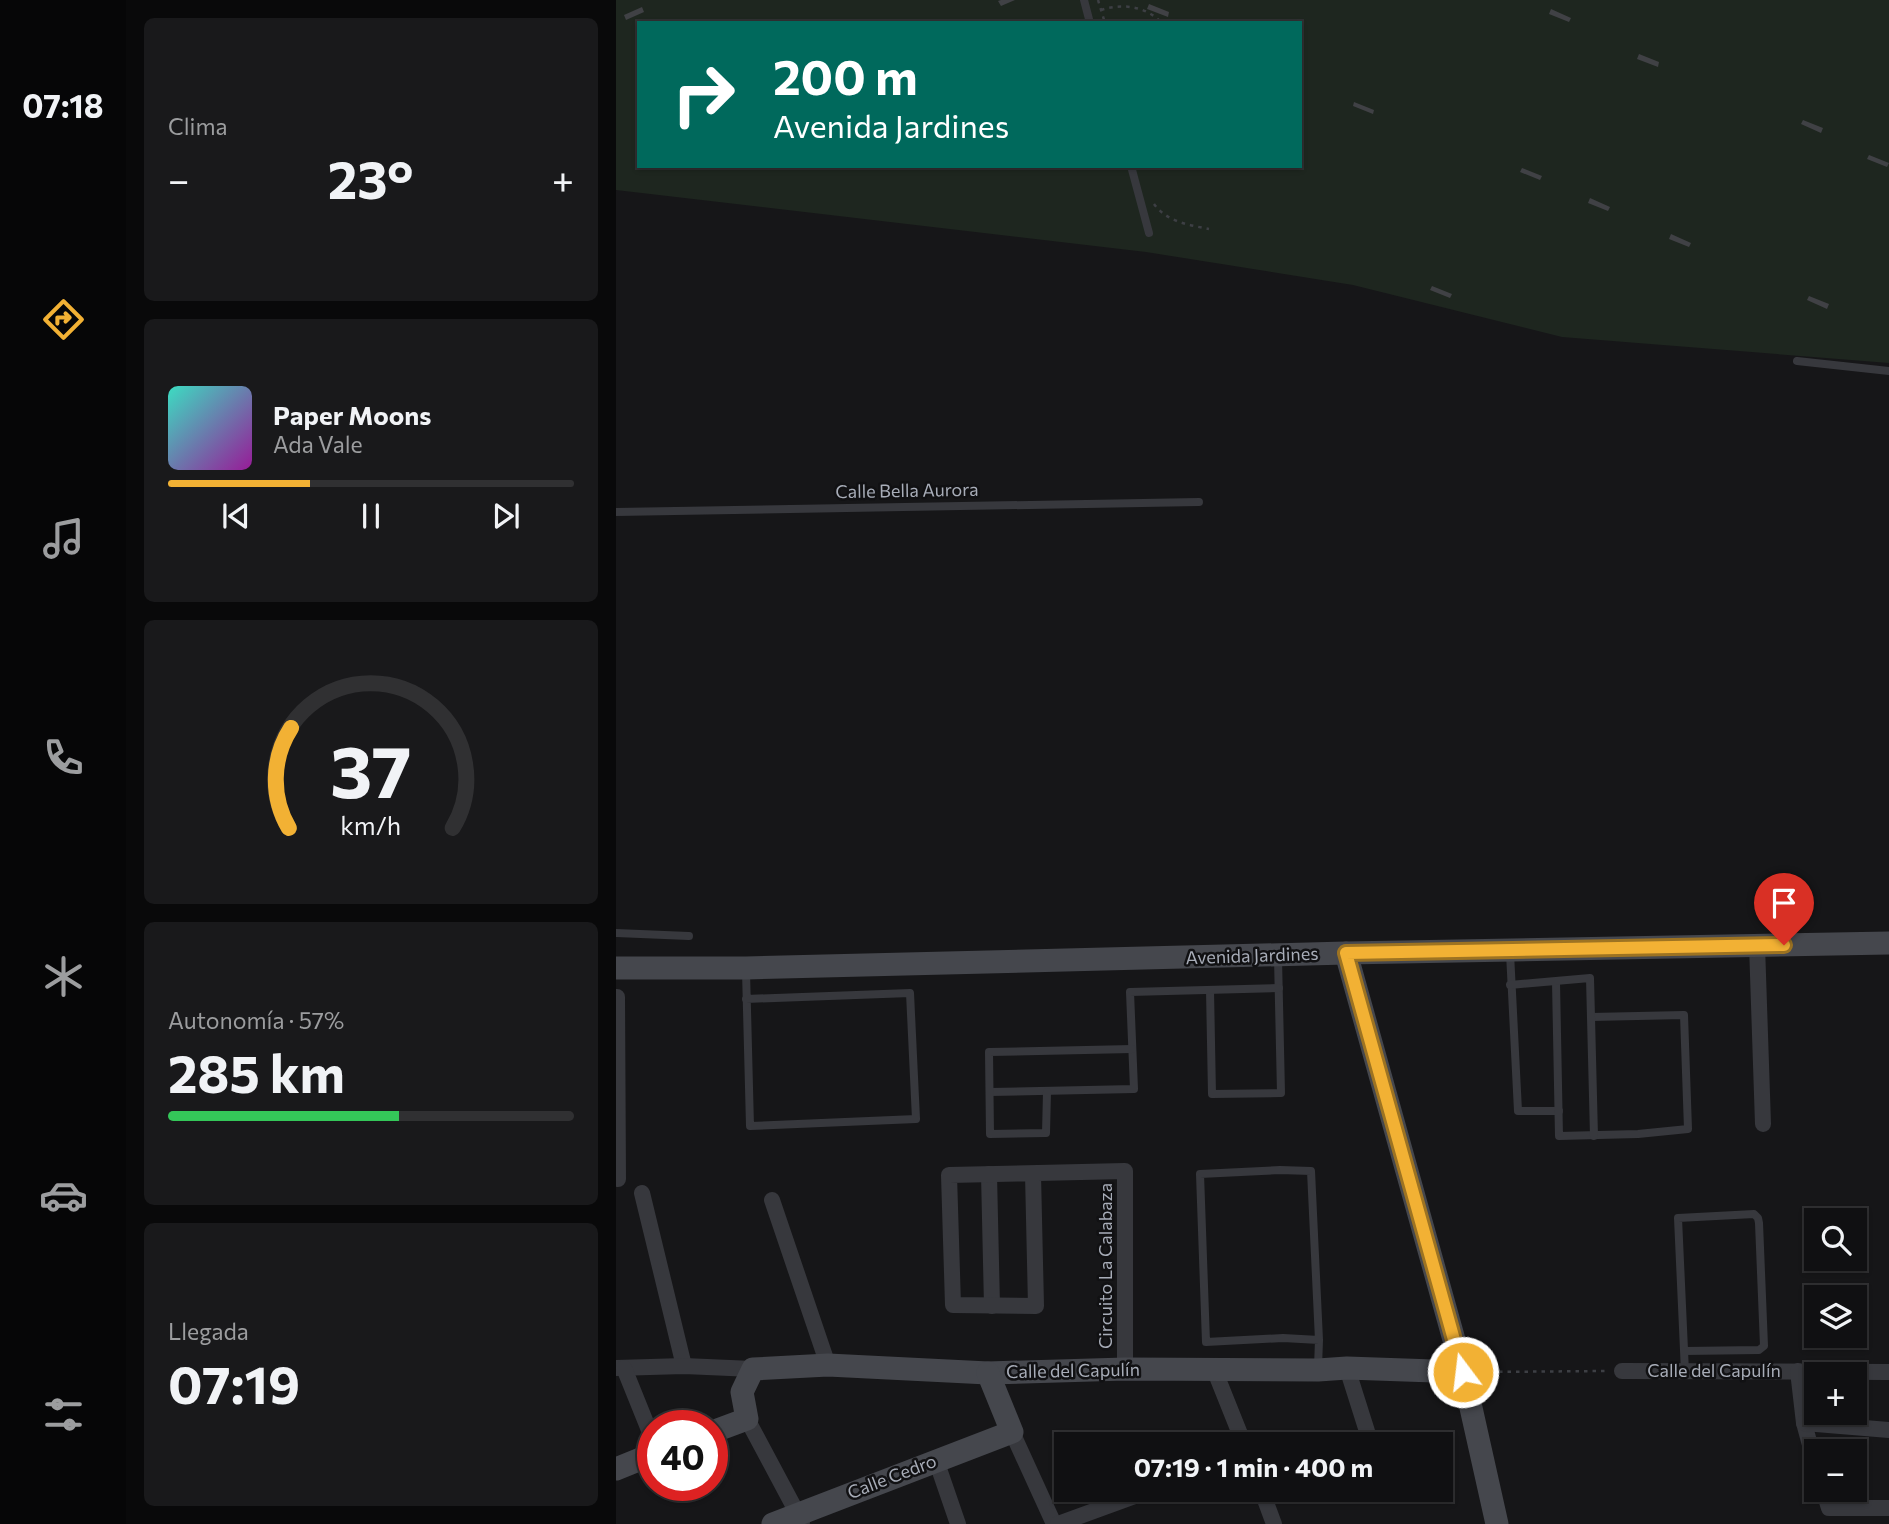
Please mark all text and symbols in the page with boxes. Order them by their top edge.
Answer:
text: 200 m [773,45,918,105]
icon: right [658,49,749,140]
text: 07:18 [22,85,104,125]
text: Avenida Jardines [773,105,1009,145]
text: Clima [168,112,228,140]
text: 23° [328,146,414,210]
text: − [168,155,190,202]
text: + [552,155,574,202]
icon: directions [39,295,88,344]
text: Paper Moons [273,399,431,430]
text: Ada Vale [273,430,363,458]
street label: Calle Bella Aurora [835,478,979,502]
icon: previous [217,497,255,535]
icon: pause [352,497,390,535]
icon: next [487,497,525,535]
icon: music [39,514,88,563]
text: 37 [330,724,412,813]
icon: phone [39,733,88,782]
text: km/h [341,810,401,840]
pin [1754,873,1814,945]
icon: arrive [1765,884,1803,922]
street label: Avenida Jardines [1185,942,1319,968]
icon: climate [39,952,88,1001]
text: Autonomía · 57% [168,1006,344,1034]
text: 285 km [168,1040,345,1104]
icon: car [39,1171,88,1220]
street label: Circuito La Calabaza [1094,1183,1116,1349]
map controls [1804,1208,1867,1502]
button: search [1804,1208,1867,1271]
button: layers [1804,1285,1867,1348]
text: Llegada [168,1317,249,1345]
position arrow [1426,1335,1500,1409]
text: 07:19 [168,1351,300,1415]
street label: Calle del Capulín [1006,1358,1140,1382]
street label: Calle del Capulín [1647,1359,1781,1381]
button: + [1804,1362,1867,1425]
icon: filters [39,1390,88,1439]
speed limit sign: 40 [637,1410,728,1501]
button: − [1804,1439,1867,1502]
street label: Calle Cedro [844,1449,939,1503]
text: 07:19 · 1 min · 400 m [1134,1451,1373,1482]

